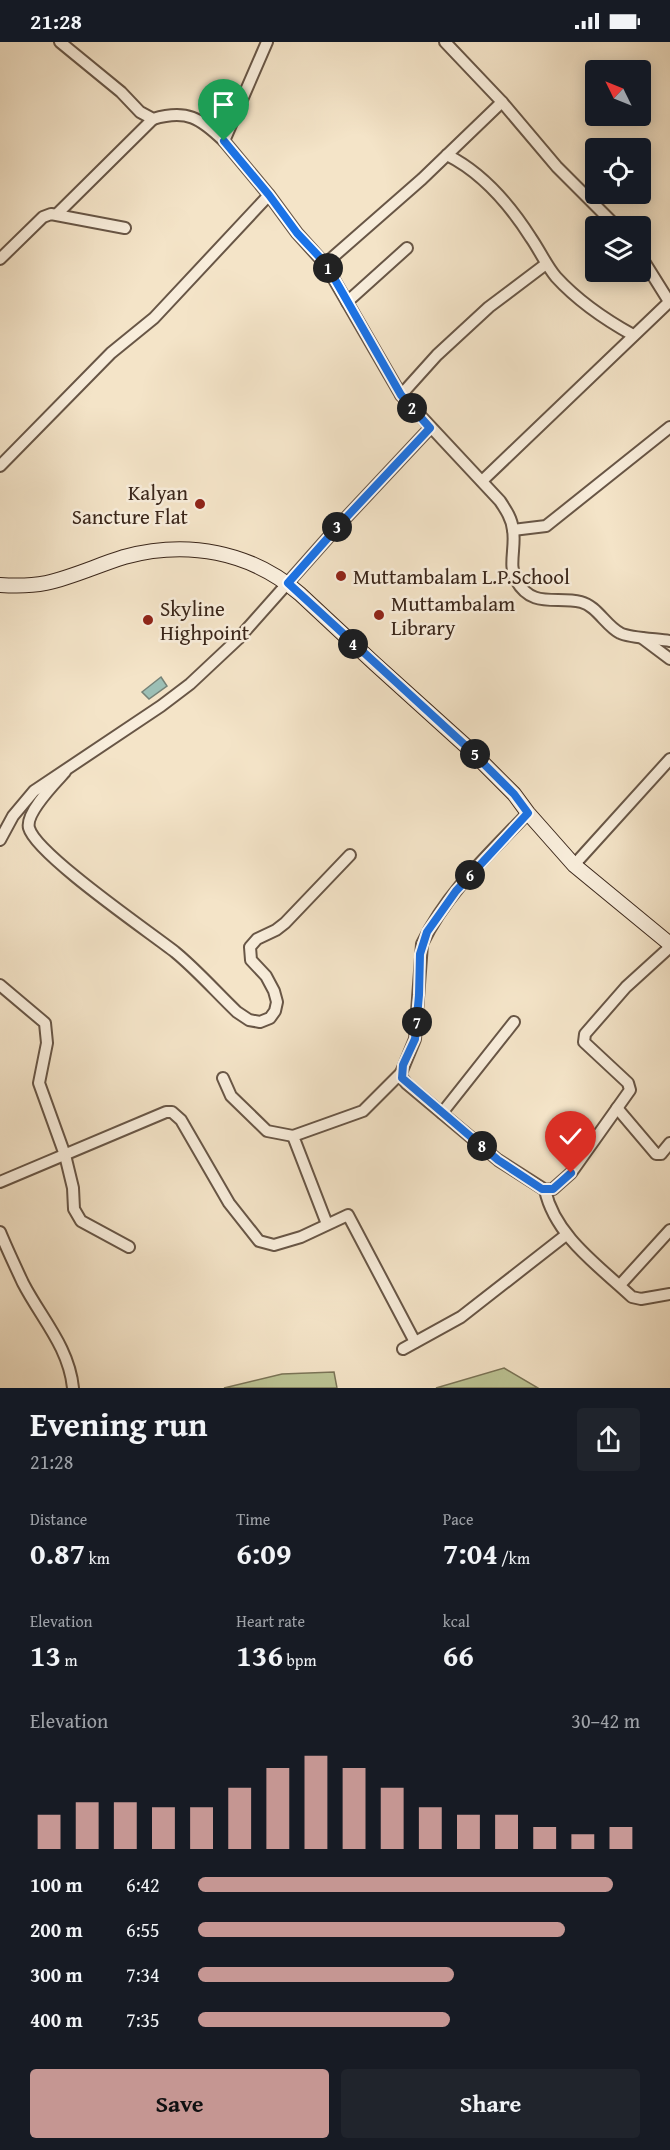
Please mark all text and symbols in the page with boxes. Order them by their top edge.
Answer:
text: 21:28 [30,5,82,37]
north arrow [585,60,651,126]
map controls [585,60,651,282]
pin [198,79,249,141]
icon: arrive [207,88,240,121]
button: locate [585,138,651,204]
button: layers [585,216,651,282]
pin: 1 [313,253,343,283]
text: 1 [324,256,332,280]
pin: 2 [397,393,427,423]
text: 2 [408,396,416,420]
place label: Kalyan Sancture Flat [72,477,189,532]
marker: Kalyan Sancture Flat [193,497,207,511]
pin: 3 [322,512,352,542]
text: 3 [333,515,341,539]
place label: Muttambalam L.P.School [353,561,570,592]
marker: Muttambalam L.P.School [334,569,348,583]
place label: Muttambalam Library [391,588,515,643]
place label: Skyline Highpoint [160,593,250,648]
marker: Muttambalam Library [372,608,386,622]
marker: Skyline Highpoint [141,613,155,627]
pin: 4 [338,629,368,659]
text: 4 [349,632,357,656]
pin: 5 [460,739,490,769]
text: 5 [471,742,479,766]
pin: 6 [455,860,485,890]
text: 6 [466,863,474,887]
pin: 7 [402,1007,432,1037]
text: 7 [413,1010,421,1034]
pin [545,1111,596,1173]
icon: check [554,1120,587,1153]
pin: 8 [467,1131,497,1161]
text: 8 [478,1134,486,1158]
text: Evening run [30,1400,207,1448]
button: share [577,1408,640,1471]
text: 21:28 [30,1447,73,1476]
text: Distance [30,1507,87,1531]
text: Time [236,1507,270,1531]
text: Pace [443,1507,473,1531]
text: 0.87 [30,1531,85,1575]
text: 6:09 [236,1531,291,1575]
text: 7:04 [443,1531,498,1575]
text: km [85,1546,110,1570]
text: /km [498,1546,530,1570]
text: Elevation [30,1609,93,1633]
text: Heart rate [236,1609,305,1633]
text: kcal [443,1609,470,1633]
text: 13 [30,1633,61,1677]
text: 136 [236,1633,283,1677]
text: 66 [443,1633,474,1677]
text: m [61,1648,78,1672]
text: bpm [283,1648,316,1672]
text: Elevation [30,1706,108,1735]
text: 30–42 m [571,1706,640,1735]
text: 100 m [30,1870,83,1899]
text: 6:42 [126,1870,160,1899]
text: 200 m [30,1915,83,1944]
text: 6:55 [126,1915,160,1944]
text: 300 m [30,1960,83,1989]
text: 7:34 [126,1960,160,1989]
text: 400 m [30,2005,83,2034]
text: 7:35 [126,2005,160,2034]
button: Save [30,2069,329,2138]
button: Share [341,2069,640,2138]

